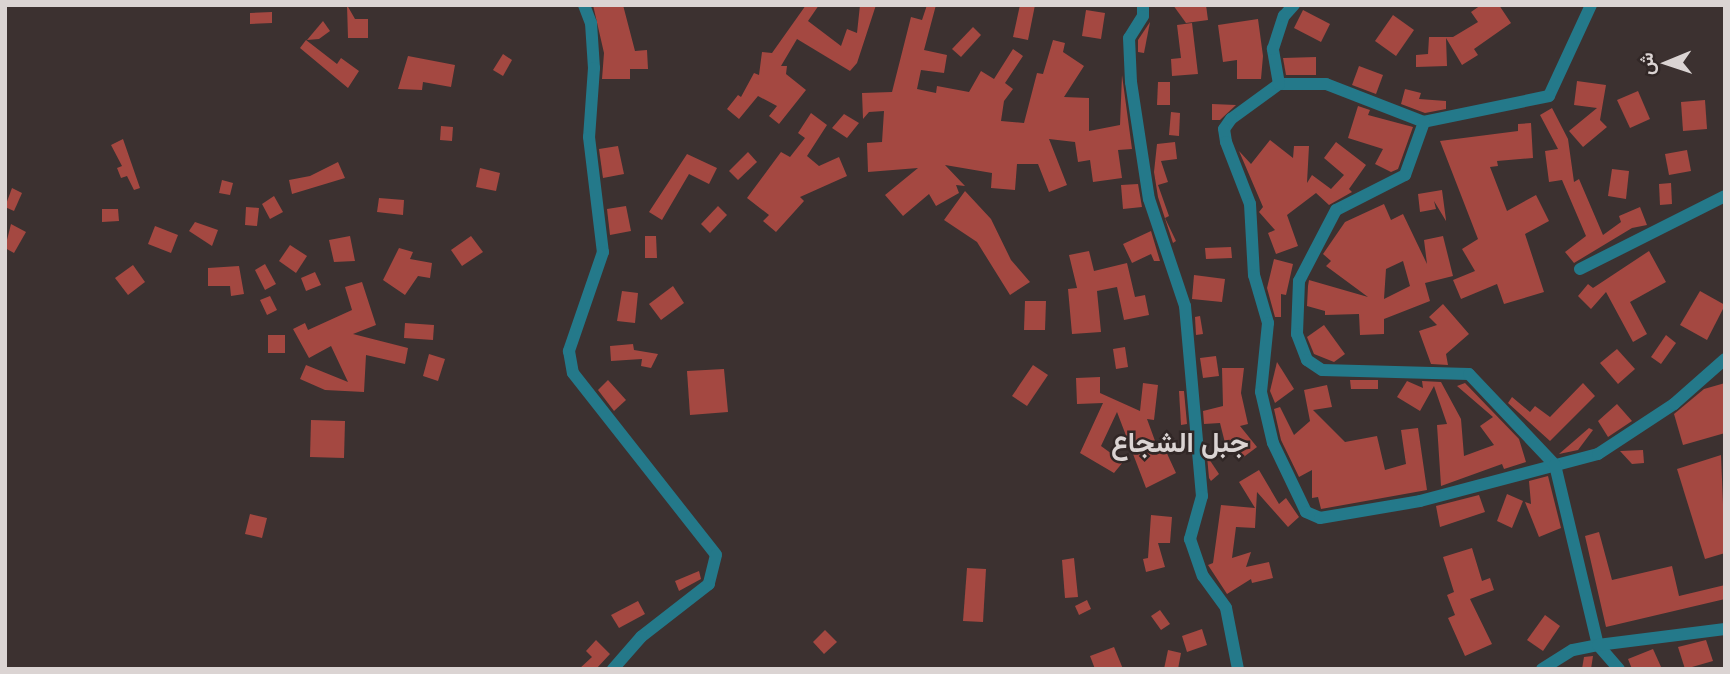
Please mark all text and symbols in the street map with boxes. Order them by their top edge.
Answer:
north arrow [1632,28,1702,98]
text: ش [1633,52,1659,76]
district label: جبل الشجاع [1111,424,1249,458]

